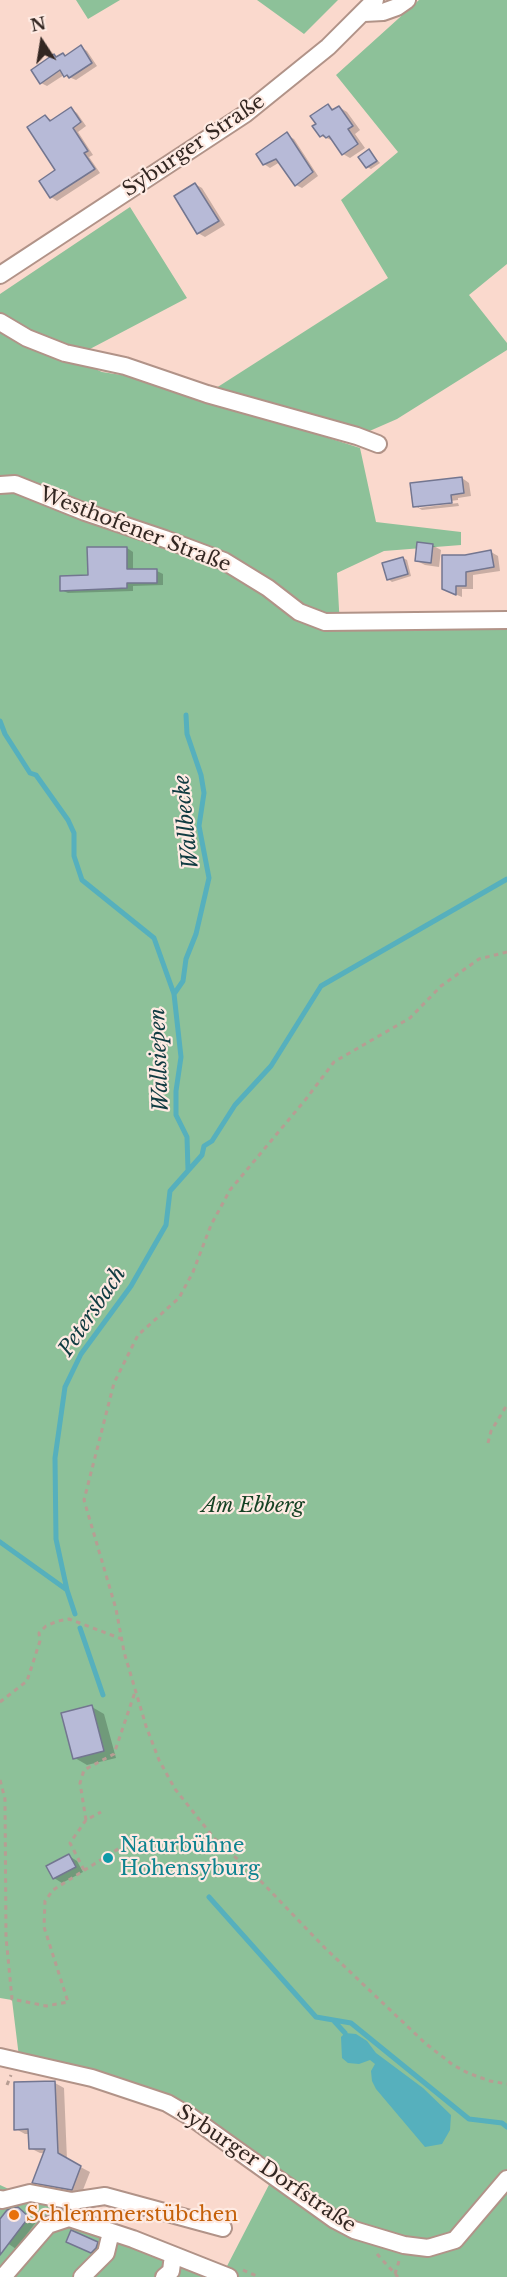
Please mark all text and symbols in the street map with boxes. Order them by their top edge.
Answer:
north arrow [12,12,72,72]
text: N [29,13,48,36]
street label: Syburger Straße [118,90,270,202]
street label: Westhofener Straße [36,482,234,578]
water label: Wallbecke [170,773,204,871]
water label: Wallsiepen [146,1008,174,1112]
water label: Petersbach [54,1262,132,1362]
park label: Am Ebberg [202,1494,304,1518]
place label: Naturbühne Hohensyburg [120,1834,260,1881]
marker: Naturbühne Hohensyburg [101,1851,115,1865]
street label: Syburger Dorfstraße [172,2100,360,2238]
place label: Schlemmerstübchen [26,2203,238,2227]
marker: Schlemmerstübchen [7,2208,21,2222]

